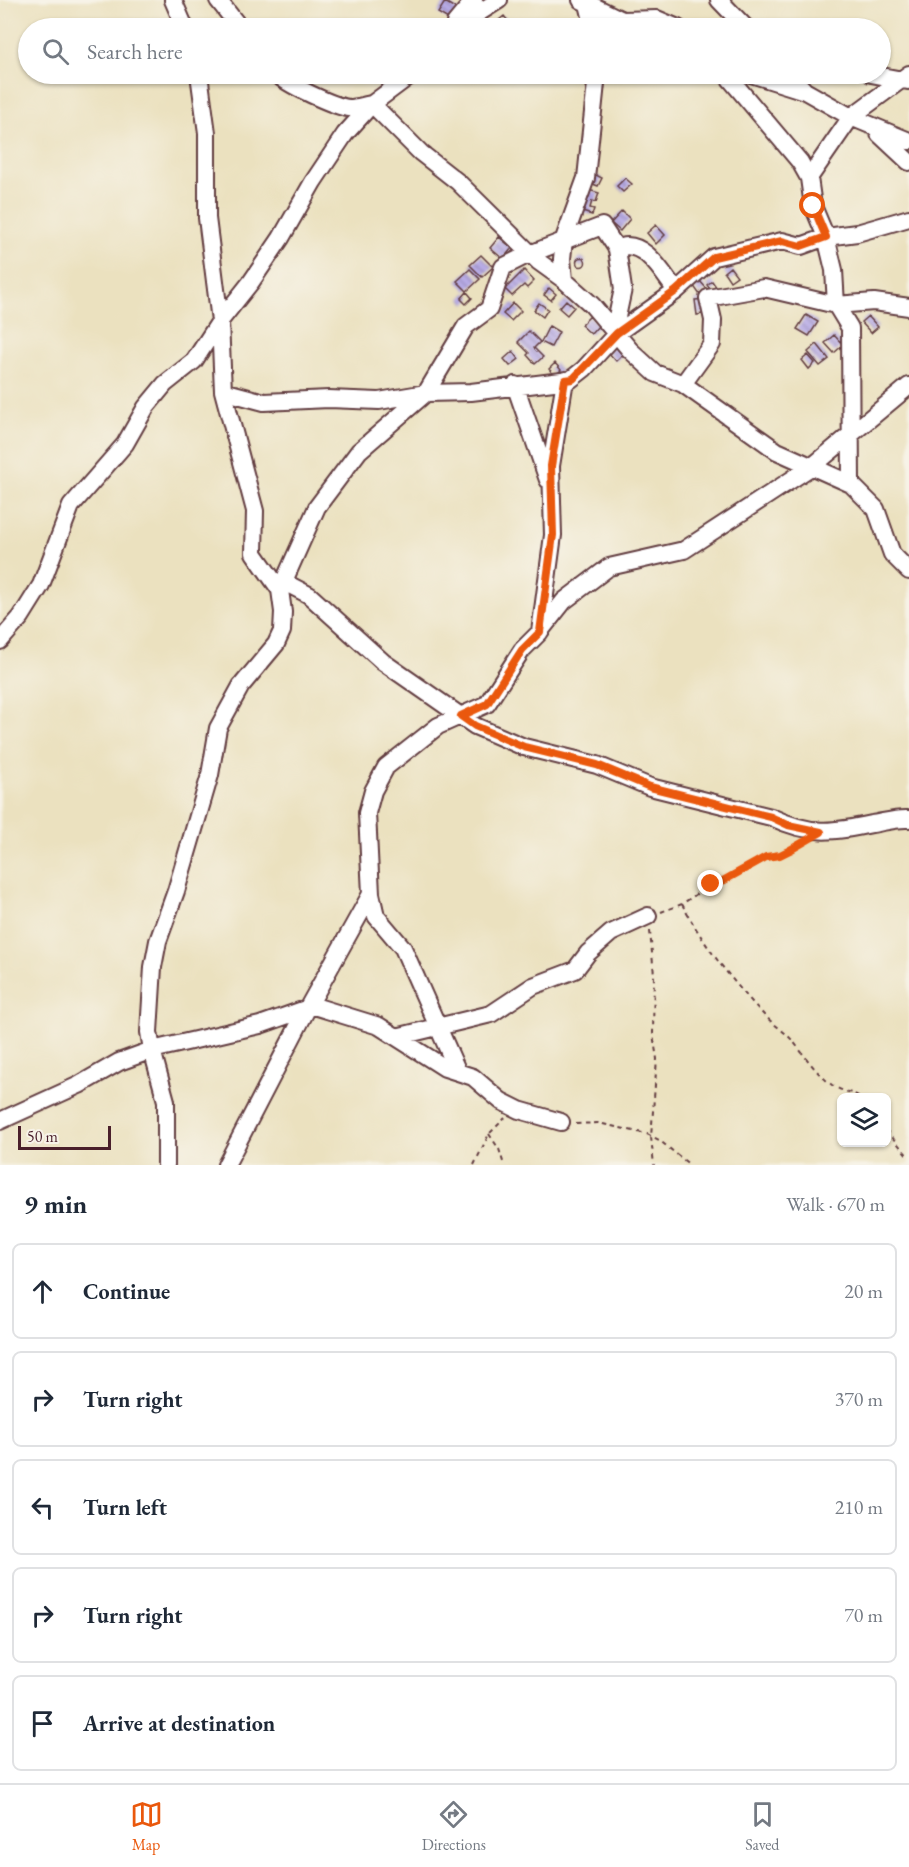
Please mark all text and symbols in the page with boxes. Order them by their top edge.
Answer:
search box [18,18,891,84]
icon: search [39,35,72,68]
text: Search here [87,37,182,66]
route start [799,192,825,218]
route end [697,870,723,896]
map controls [837,1093,891,1147]
button: layers [837,1093,891,1147]
scale bar [18,1123,111,1150]
text: 50 m [27,1126,58,1147]
text: 9 min [24,1187,87,1221]
text: Walk · 670 m [786,1191,885,1217]
icon: ahead [26,1275,59,1308]
text: Continue [83,1277,170,1306]
text: 20 m [844,1278,883,1304]
icon: right [26,1383,59,1416]
text: Turn right [83,1385,182,1414]
text: 370 m [835,1386,883,1412]
icon: left [26,1491,59,1524]
text: Turn left [83,1493,167,1522]
text: 210 m [835,1494,883,1520]
icon: right [26,1599,59,1632]
text: Turn right [83,1601,182,1630]
text: 70 m [844,1602,883,1628]
icon: arrive [26,1707,59,1740]
text: Arrive at destination [83,1709,275,1738]
tab: Map [130,1798,163,1855]
tab: Directions [422,1798,486,1855]
tab: Saved [745,1798,779,1855]

